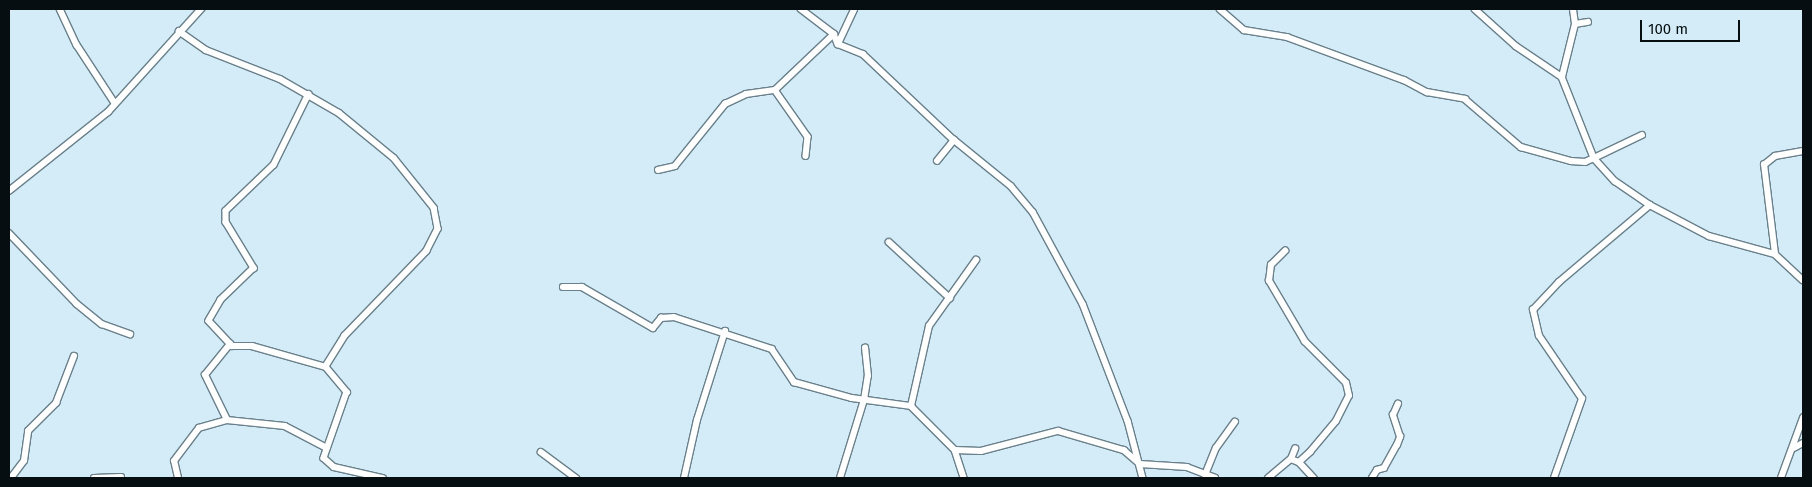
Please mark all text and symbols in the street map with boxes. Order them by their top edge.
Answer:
scale bar [1642,10,1742,42]
text: 100 m [1648,20,1688,38]

